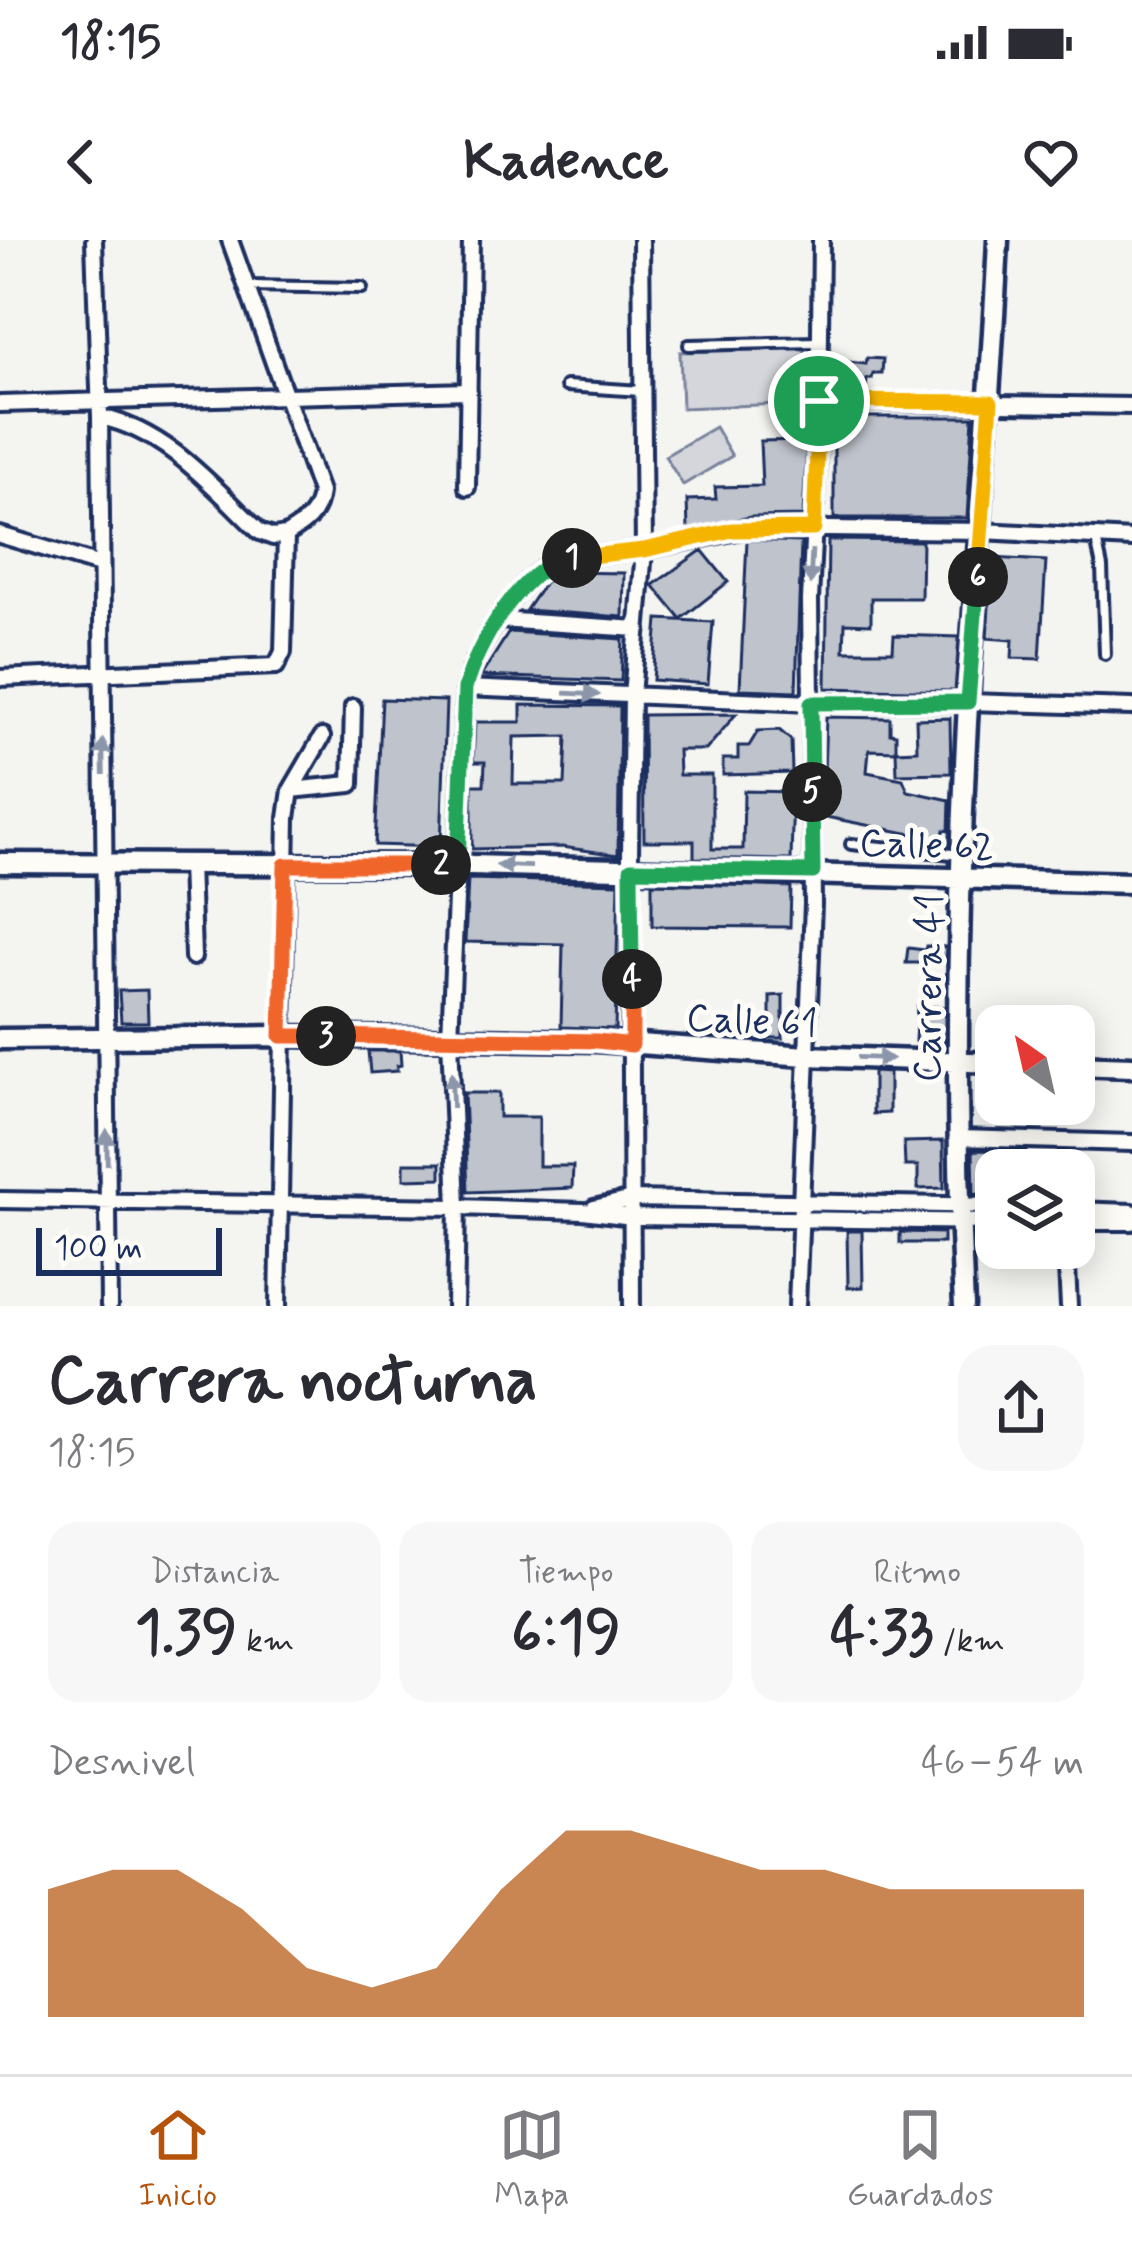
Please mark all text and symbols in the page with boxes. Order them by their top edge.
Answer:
text: 18:15 [60,13,161,72]
text: Kadence [463,127,669,198]
icon: back [48,129,114,195]
icon: heart [1018,129,1084,195]
pin [768,350,870,452]
icon: arrive [786,368,852,434]
pin: 1 [542,528,602,588]
text: 1 [565,536,579,580]
pin: 6 [948,547,1008,607]
one-way arrow [802,549,821,586]
text: 6 [970,555,986,599]
one-way arrow [564,685,602,704]
one-way arrow [93,737,113,775]
pin: 5 [782,762,842,822]
text: 5 [802,770,822,814]
street label: Calle 62 [859,819,995,874]
pin: 2 [411,835,471,895]
text: 2 [433,843,449,887]
one-way arrow [494,856,532,875]
street label: Carrera 41 [903,893,958,1083]
pin: 4 [602,949,662,1009]
text: 4 [622,957,642,1001]
street label: Calle 61 [685,994,819,1051]
north arrow [975,1005,1095,1125]
map controls [975,1005,1095,1269]
pin: 3 [296,1006,356,1066]
text: 3 [319,1014,333,1058]
one-way arrow [857,1049,895,1068]
one-way arrow [442,1070,461,1108]
one-way arrow [97,1127,117,1165]
button: layers [975,1149,1095,1269]
scale bar [36,1222,222,1275]
text: 100 m [54,1227,143,1271]
text: Carrera nocturna [48,1340,537,1426]
button: share [958,1345,1084,1471]
text: 18:15 [48,1428,135,1479]
text: Distancia [150,1551,279,1595]
text: Tiempo [519,1551,613,1595]
text: Ritmo [874,1551,961,1595]
text: 1.39 [135,1595,237,1674]
text: 6:19 [511,1595,621,1674]
text: 4:33 [830,1595,933,1674]
text: km [237,1620,294,1664]
text: /km [933,1620,1005,1664]
text: Desnivel [48,1738,195,1789]
text: 46–54 m [921,1738,1084,1789]
tab: Inicio [139,2102,217,2218]
tab: Mapa [494,2102,570,2218]
tab: Guardados [847,2102,993,2218]

